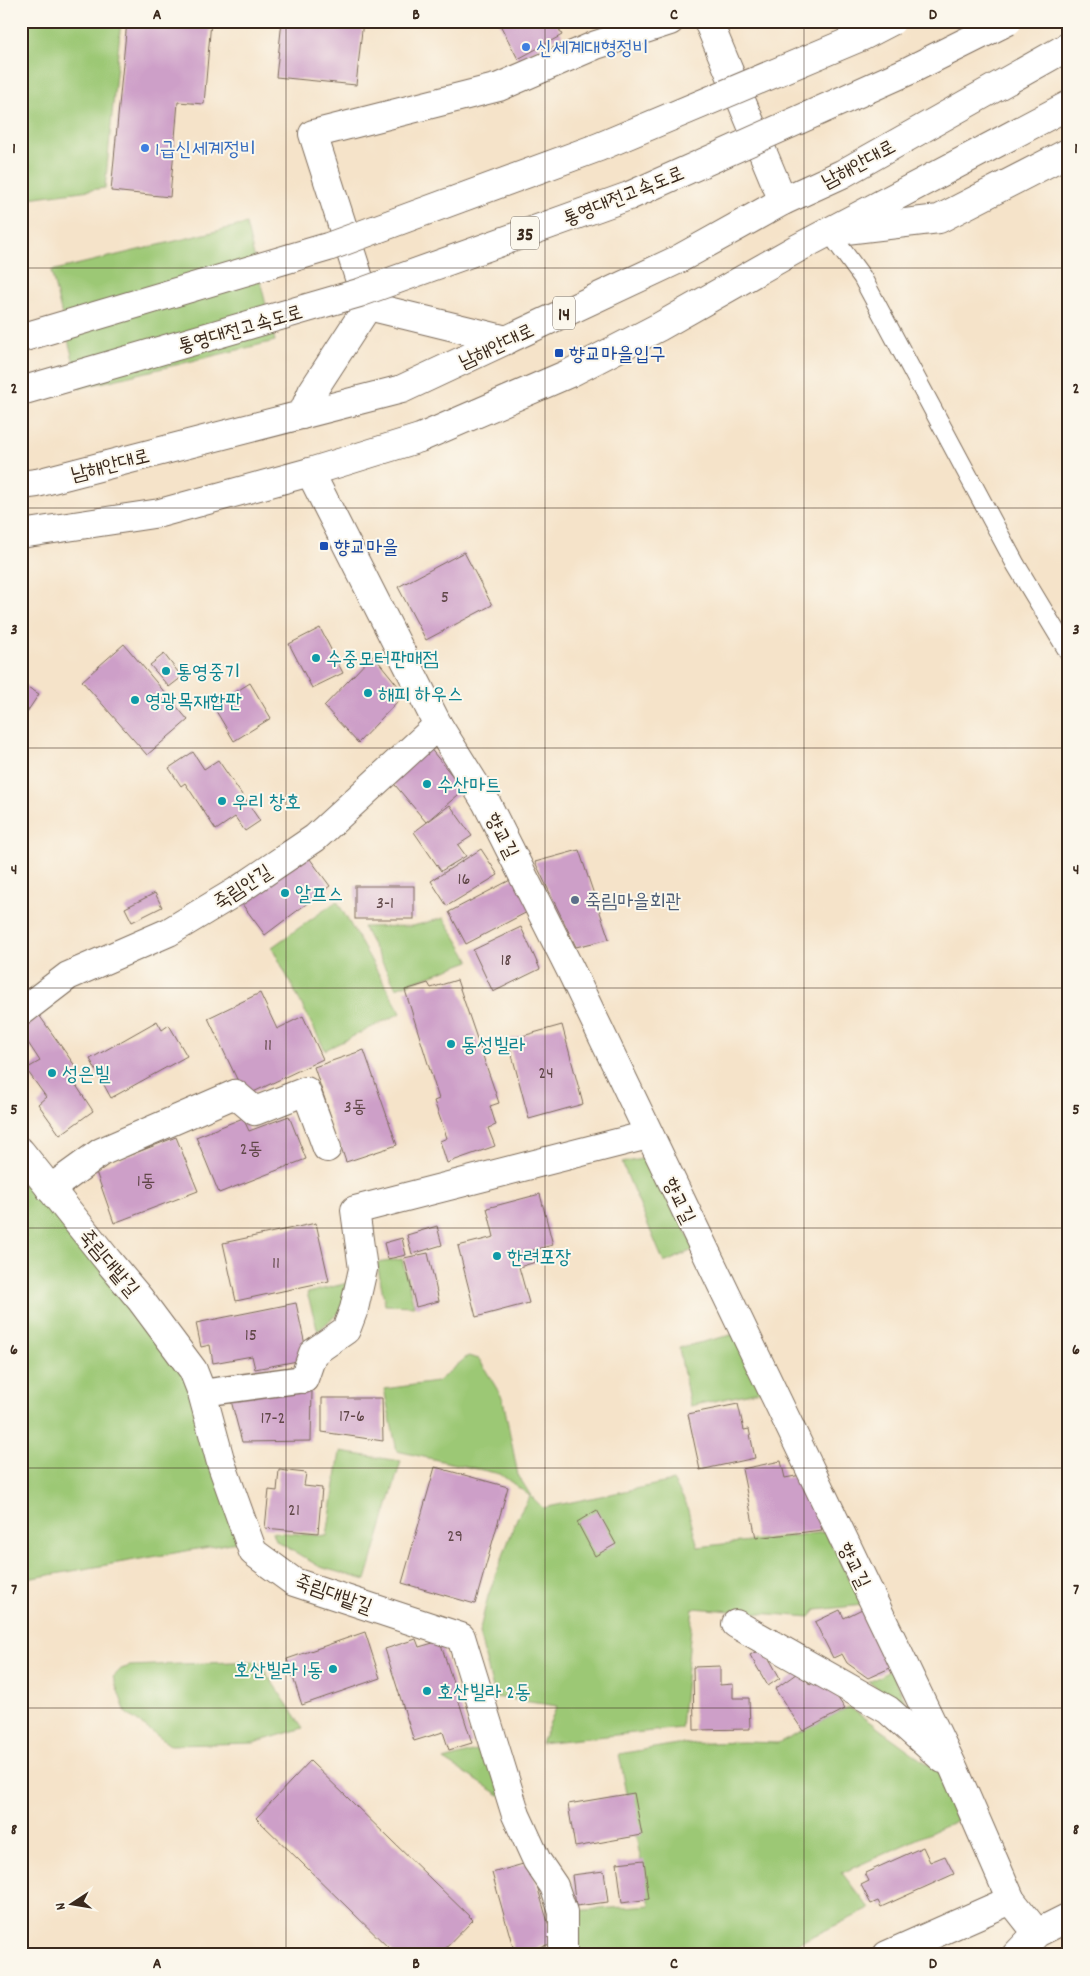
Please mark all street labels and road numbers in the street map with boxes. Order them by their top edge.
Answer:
street label: 남해안대로 [817,134,902,197]
street label: 통영대전고속도로 [559,161,689,235]
road number: 35 [511,217,539,250]
road number: 14 [553,296,575,330]
street label: 통영대전고속도로 [175,300,307,362]
street label: 남해안대로 [455,318,540,377]
street label: 남해안대로 [68,444,153,490]
street label: 향교길 [477,808,524,864]
street label: 죽림안길 [209,859,278,918]
street label: 향교길 [654,1173,700,1229]
street label: 죽림대밭길 [71,1224,144,1304]
street label: 향교길 [829,1538,875,1594]
street label: 죽림대밭길 [290,1569,376,1623]

